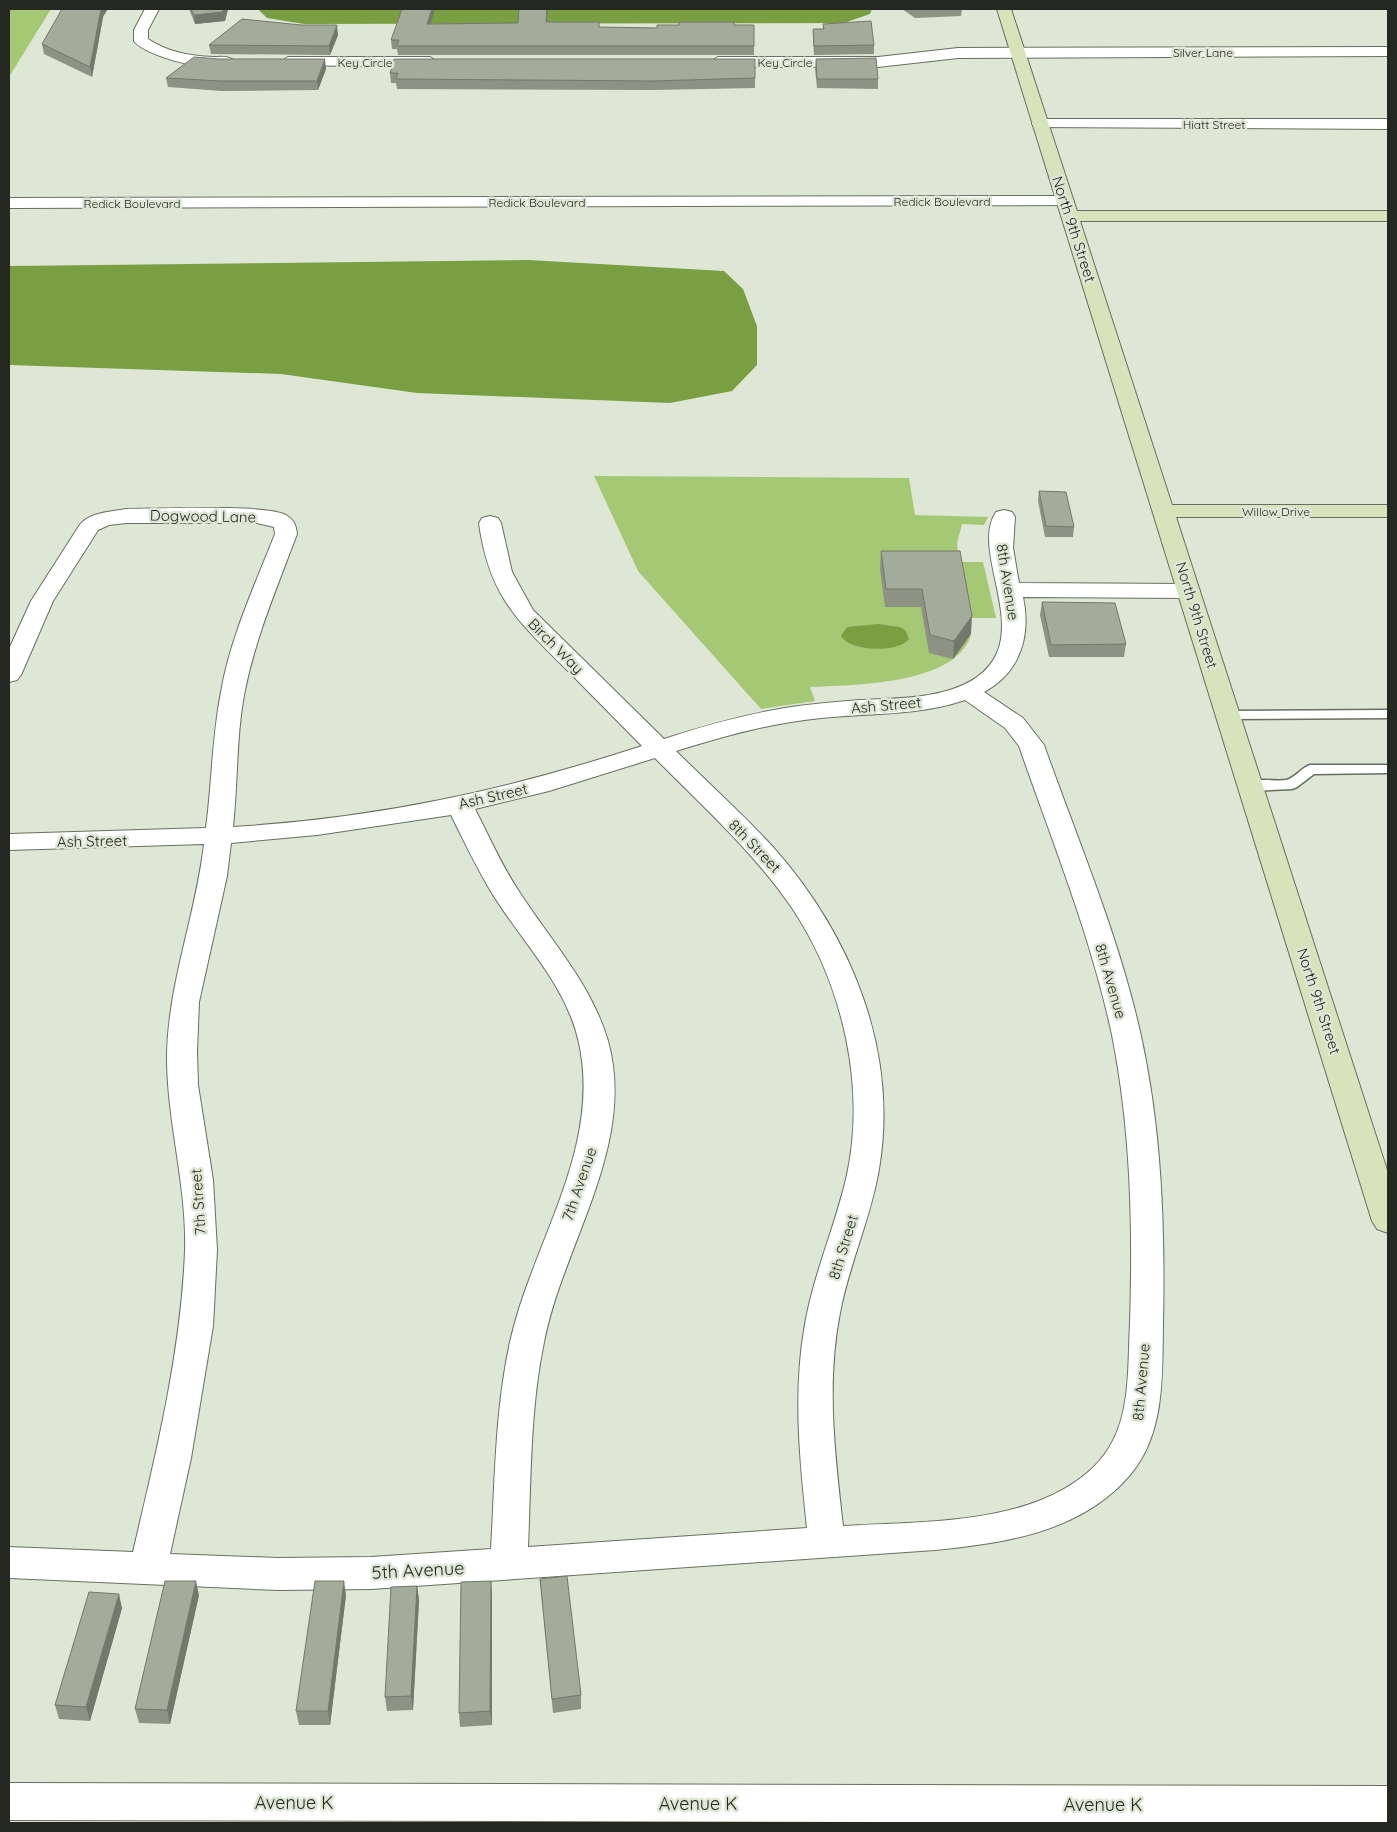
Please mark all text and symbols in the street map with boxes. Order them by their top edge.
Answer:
street label: Silver Lane [1173,45,1233,60]
street label: Key Circle [337,55,393,70]
street label: Key Circle [757,55,813,70]
street label: Hiatt Street [1183,117,1245,132]
street label: North 9th Street [1048,174,1100,284]
street label: Redick Boulevard [894,194,990,209]
street label: Redick Boulevard [489,195,585,210]
street label: Redick Boulevard [84,196,180,211]
street label: Willow Drive [1242,504,1310,519]
street label: Dogwood Lane [150,506,256,526]
street label: 8th Avenue [993,542,1023,622]
street label: North 9th Street [1172,559,1222,671]
street label: Birch Way [524,614,588,678]
street label: Ash Street [850,692,922,718]
street label: Ash Street [457,779,529,813]
street label: 8th Street [725,815,785,877]
street label: Ash Street [57,831,127,851]
street label: 8th Avenue [1091,941,1131,1021]
street label: North 9th Street [1293,946,1345,1056]
street label: 7th Avenue [558,1145,600,1223]
street label: 7th Street [186,1168,210,1236]
street label: 8th Street [824,1212,862,1282]
street label: 8th Avenue [1128,1343,1154,1421]
street label: 5th Avenue [371,1556,465,1584]
street label: Avenue K [255,1791,333,1814]
street label: Avenue K [659,1792,737,1815]
street label: Avenue K [1064,1793,1142,1816]

